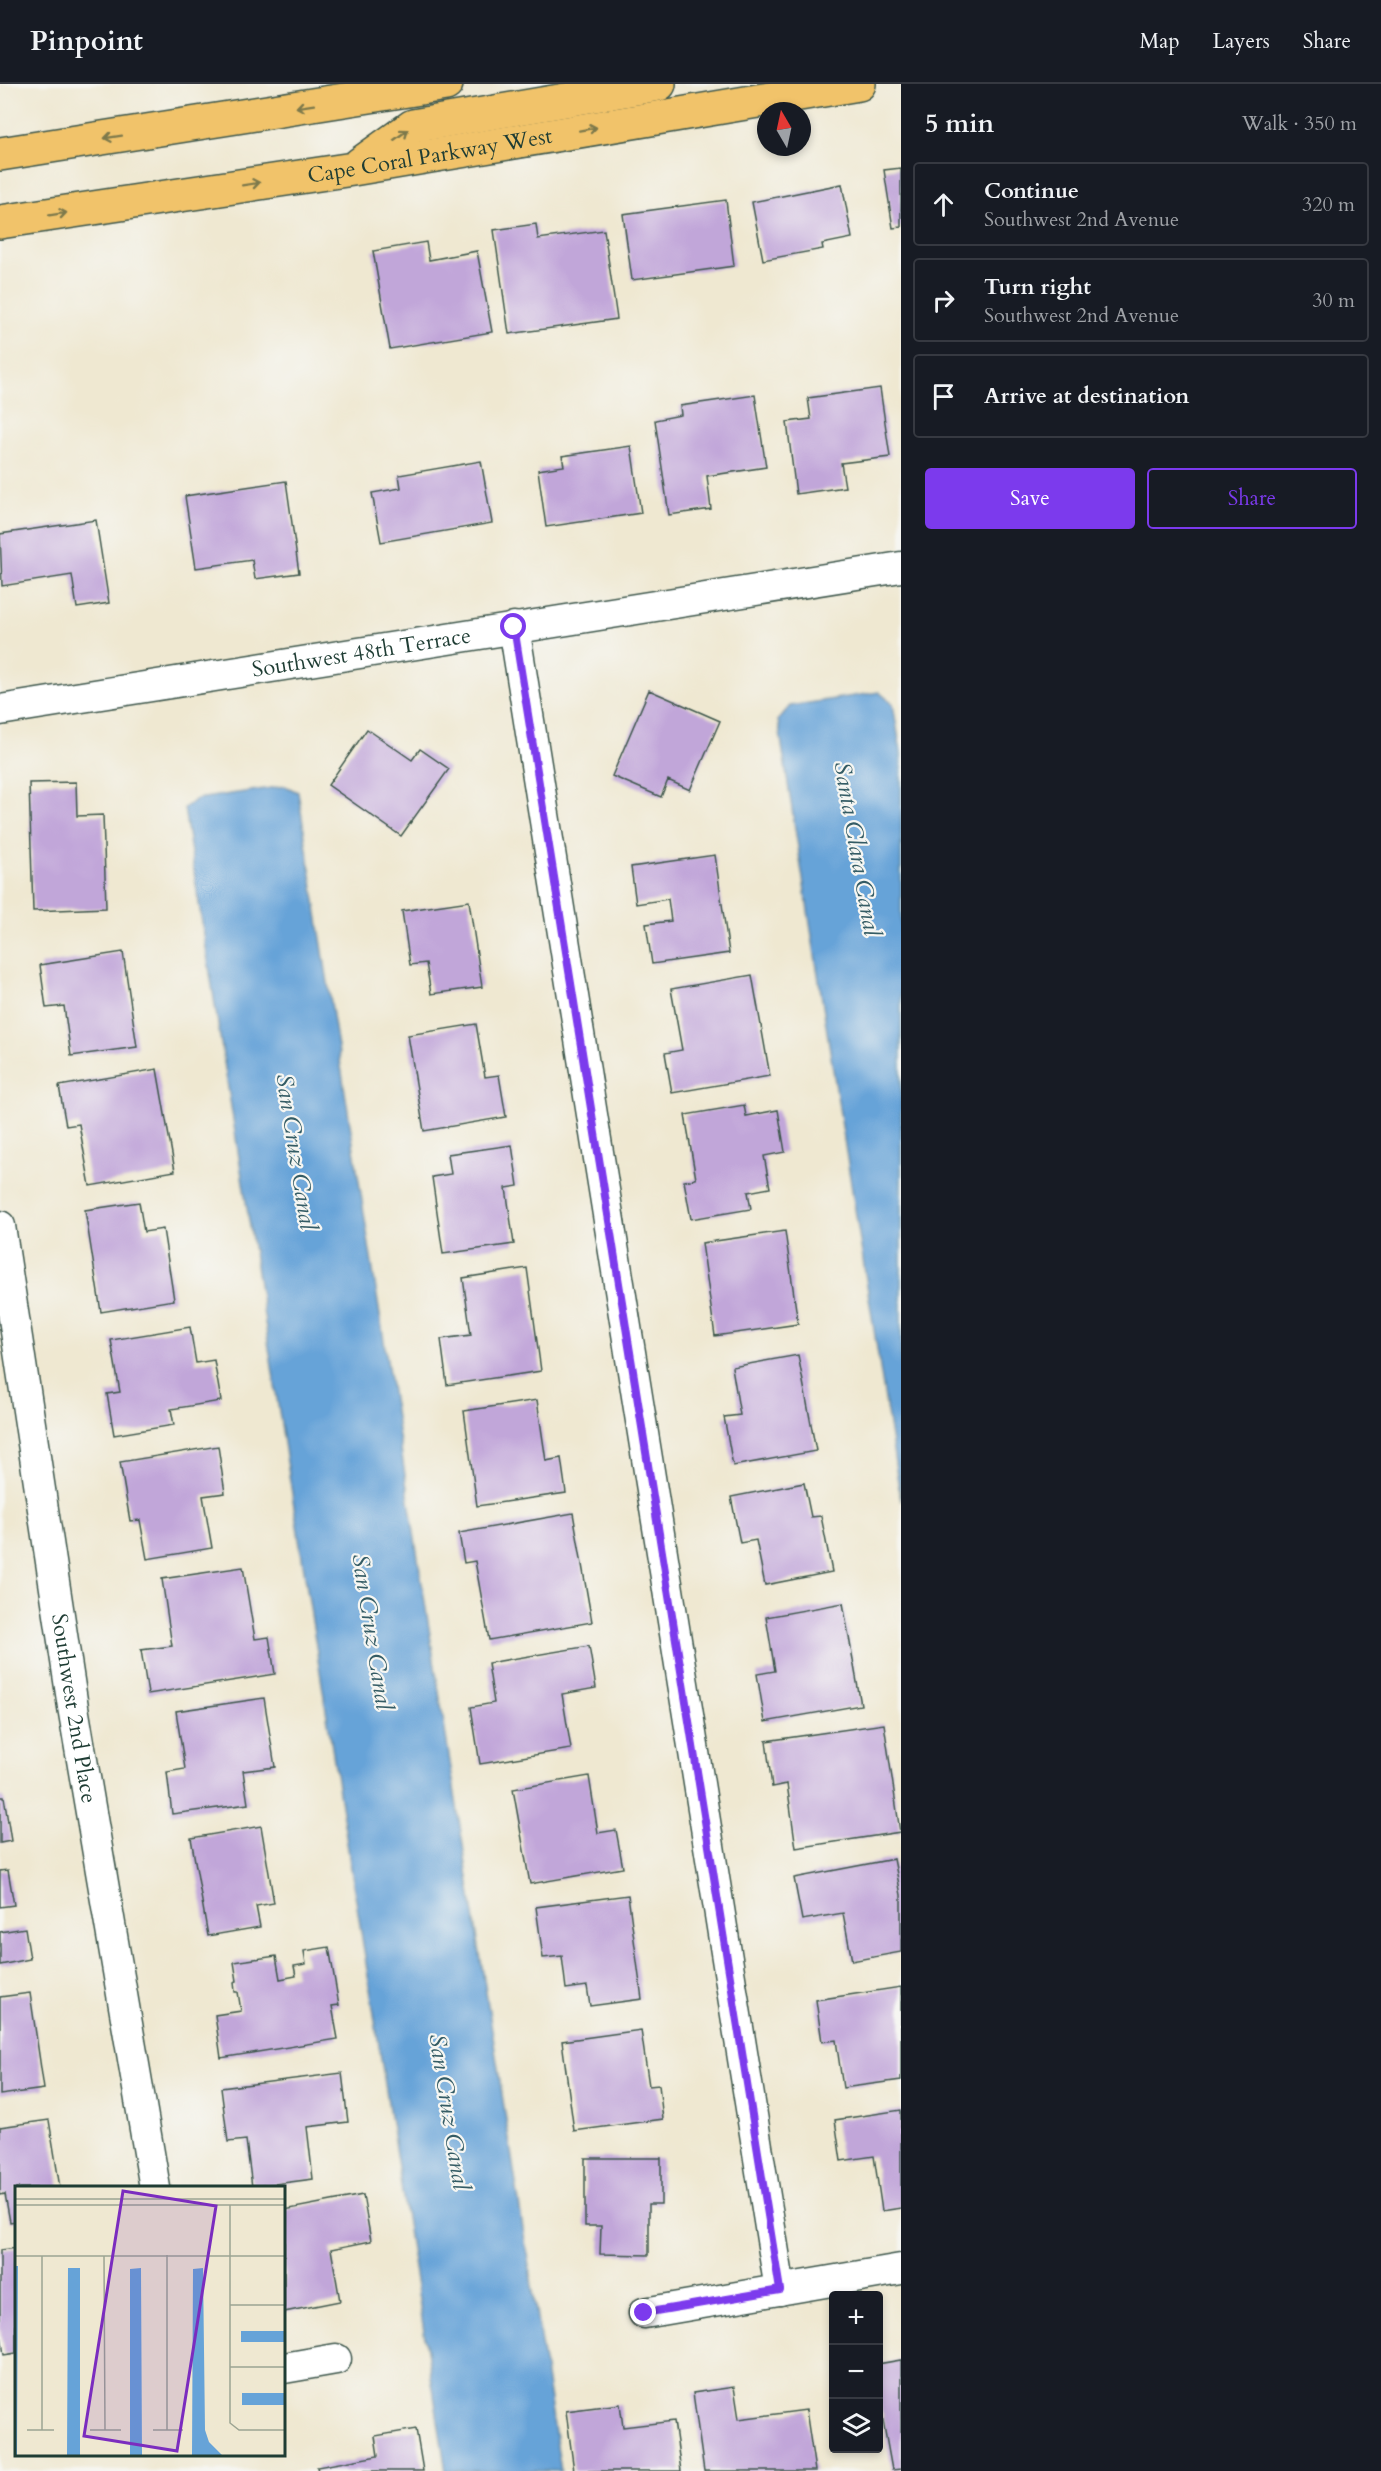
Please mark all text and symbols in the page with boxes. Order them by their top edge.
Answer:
text: Pinpoint [30,22,143,60]
text: Map [1140,27,1180,56]
text: Layers [1213,27,1270,56]
text: Share [1303,27,1351,56]
one-way arrow [296,101,316,112]
north arrow [757,102,811,156]
text: 5 min [925,106,994,141]
text: Walk · 350 m [1242,110,1357,137]
street label: Cape Coral Parkway West [306,121,555,191]
one-way arrow [578,124,598,135]
one-way arrow [393,129,409,141]
one-way arrow [103,131,123,142]
text: Continue [984,176,1079,206]
one-way arrow [240,179,260,190]
icon: ahead [927,188,960,221]
text: 320 m [1302,191,1355,218]
text: Southwest 2nd Avenue [984,206,1179,233]
one-way arrow [47,208,67,219]
text: Turn right [984,272,1091,302]
icon: right [927,284,960,317]
text: 30 m [1312,287,1355,314]
text: Southwest 2nd Avenue [984,302,1179,329]
icon: arrive [927,380,960,413]
text: Arrive at destination [984,381,1189,411]
button: Save [925,468,1135,529]
button: Share [1147,468,1357,529]
route start [500,613,526,639]
street label: Southwest 48th Terrace [250,620,473,685]
water label: Santa Clara Canal [825,759,889,940]
water label: San Cruz Canal [267,1072,325,1234]
water label: San Cruz Canal [343,1552,401,1714]
street label: Southwest 2nd Place [44,1612,104,1805]
water label: San Cruz Canal [420,2032,478,2194]
inset map [15,2186,285,2456]
map controls [829,2291,883,2453]
button: + [829,2291,883,2345]
route end [630,2299,656,2325]
button: − [829,2345,883,2399]
button: layers [829,2399,883,2453]

